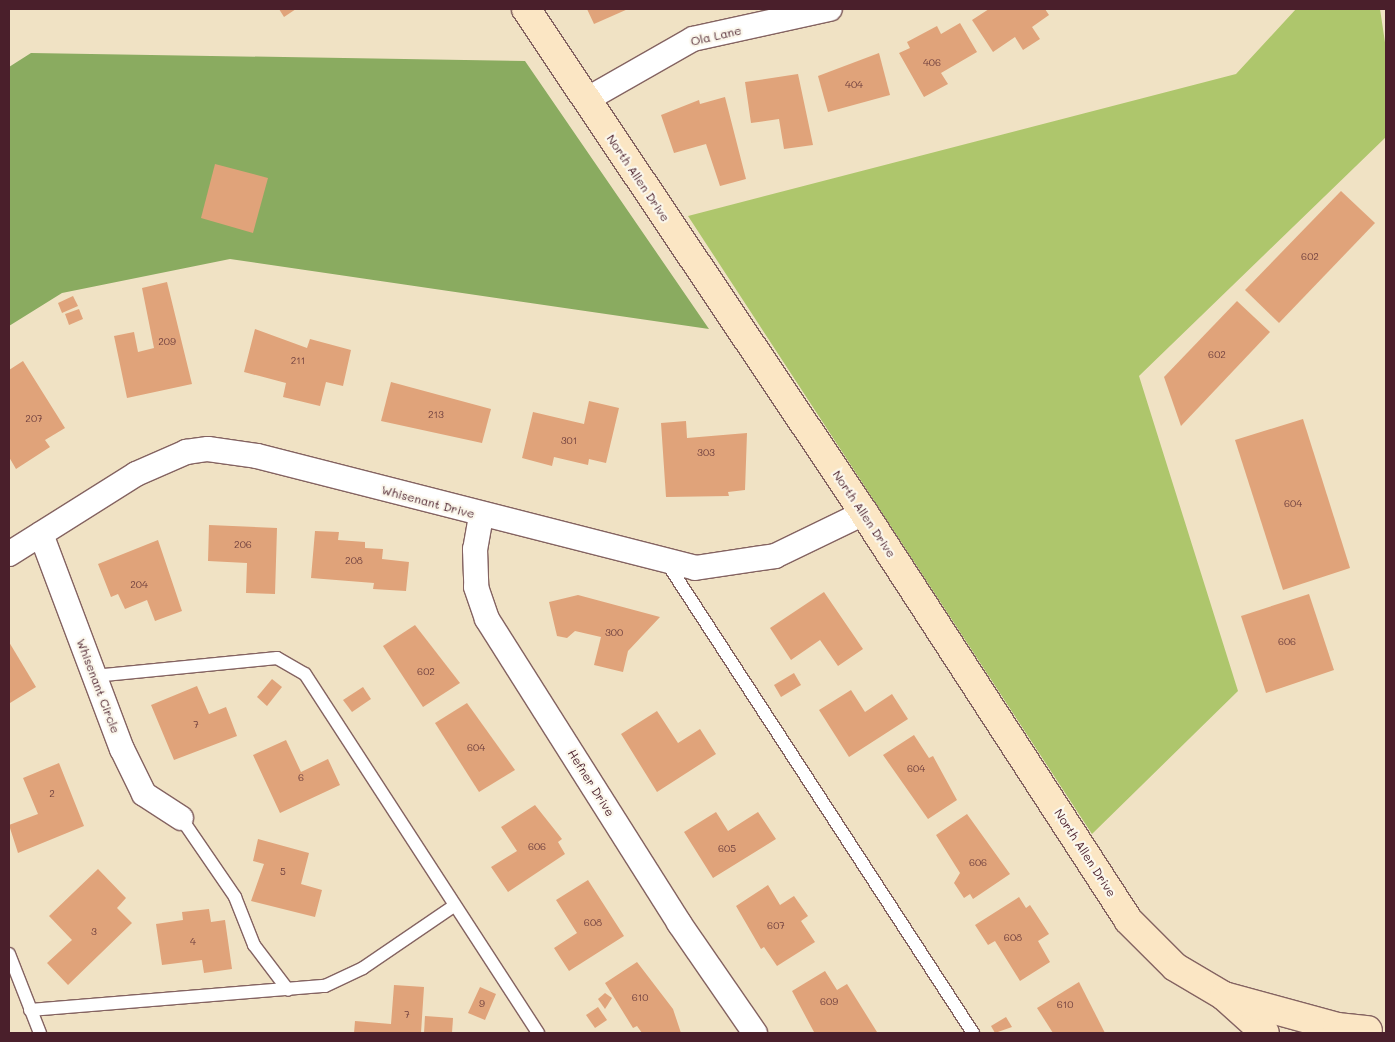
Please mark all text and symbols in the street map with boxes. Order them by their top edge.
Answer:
street label: Ola Lane [689,23,743,49]
house number: 406 [923,57,941,69]
house number: 404 [845,79,863,91]
street label: North Allen Drive [604,132,672,224]
house number: 602 [1301,251,1319,263]
house number: 209 [158,336,176,348]
house number: 602 [1208,349,1226,361]
house number: 211 [291,355,305,367]
house number: 213 [428,409,444,421]
house number: 207 [25,413,43,425]
house number: 301 [561,435,577,447]
house number: 303 [697,447,715,459]
street label: North Allen Drive [830,468,898,560]
street label: Whisenant Drive [380,483,476,521]
house number: 604 [1284,498,1302,510]
house number: 206 [234,539,252,551]
house number: 208 [345,555,363,567]
house number: 204 [130,579,148,591]
house number: 300 [605,627,623,639]
house number: 606 [1278,636,1296,648]
street label: Whisenant Circle [73,637,123,735]
house number: 602 [417,666,435,678]
house number: 7 [193,719,199,731]
house number: 604 [467,742,485,754]
street label: Hefner Drive [565,747,617,819]
house number: 604 [907,763,925,775]
house number: 6 [298,772,304,784]
house number: 2 [49,788,55,800]
street label: North Allen Drive [1051,806,1119,900]
house number: 606 [528,841,546,853]
house number: 605 [718,843,736,855]
house number: 606 [969,857,987,869]
house number: 5 [280,866,286,878]
house number: 608 [584,917,602,929]
house number: 607 [767,920,785,932]
house number: 3 [91,926,97,938]
house number: 608 [1004,932,1022,944]
house number: 4 [190,936,196,948]
house number: 610 [632,992,648,1004]
house number: 609 [820,996,838,1008]
house number: 9 [479,998,485,1010]
house number: 610 [1057,999,1073,1011]
house number: 7 [404,1009,410,1021]

